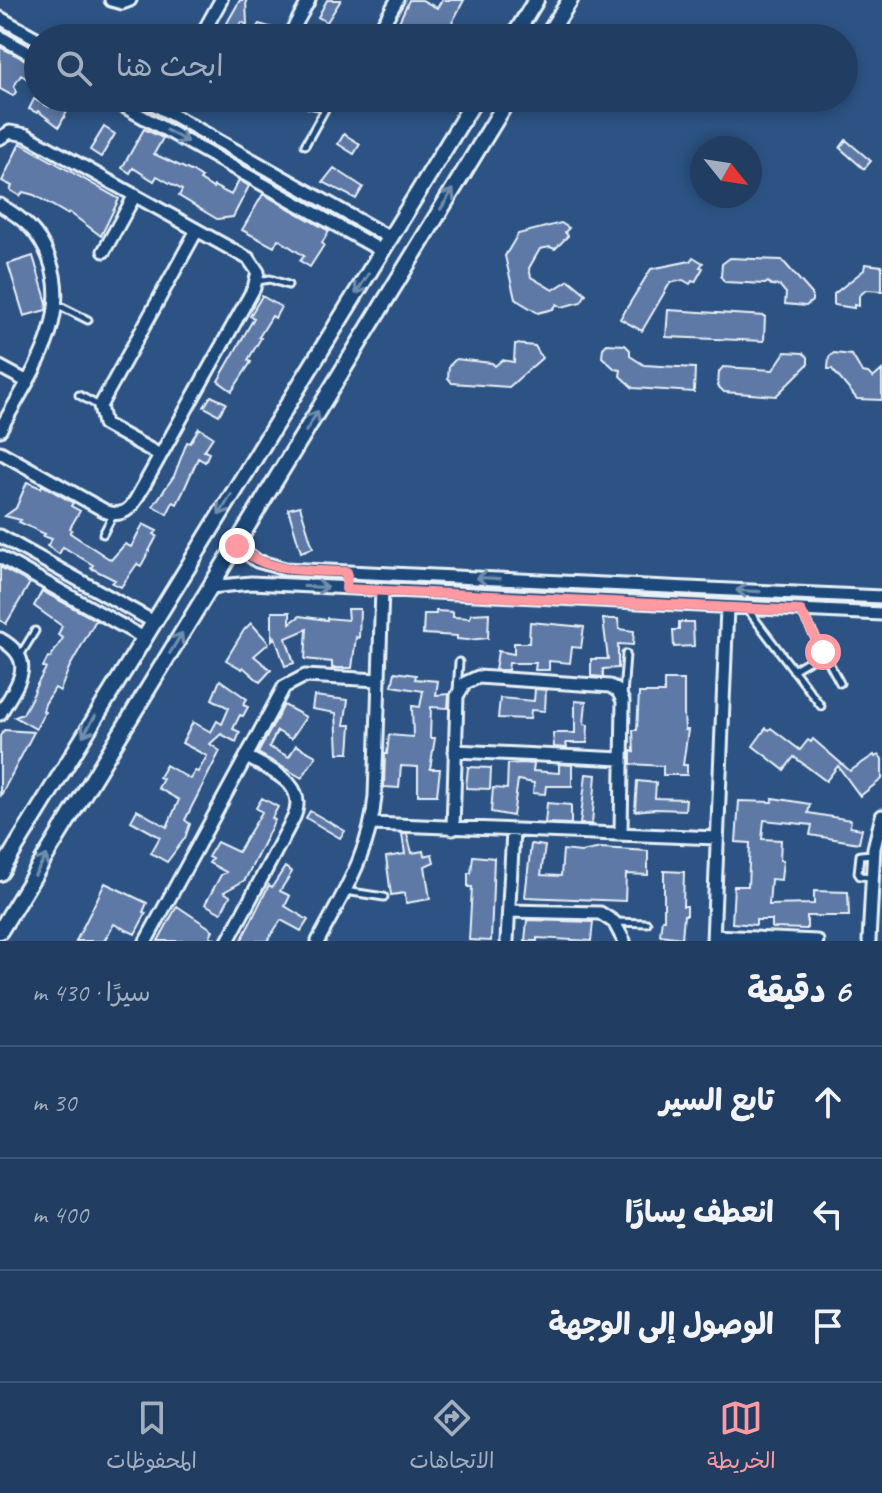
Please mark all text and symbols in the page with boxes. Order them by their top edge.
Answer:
search box [24,24,858,112]
icon: search [52,46,96,90]
text: ابحث هنا [116,47,224,85]
one-way arrow [165,128,188,144]
north arrow [690,136,762,208]
one-way arrow [439,188,455,211]
one-way arrow [353,272,370,294]
one-way arrow [304,410,320,433]
one-way arrow [217,493,233,516]
route end [219,528,255,564]
one-way arrow [475,571,502,586]
one-way arrow [302,580,329,595]
one-way arrow [735,583,762,598]
one-way arrow [168,632,184,655]
route start [805,634,841,670]
one-way arrow [81,714,97,737]
one-way arrow [33,854,49,877]
text: 6 دقيقة [747,969,850,1012]
text: سيرًا · 430 m [32,976,151,1009]
icon: ahead [806,1080,850,1124]
text: تابع السير [660,1081,774,1119]
text: 30 m [32,1086,76,1119]
icon: left [806,1192,850,1236]
text: انعطف يسارًا [625,1193,774,1231]
text: 400 m [32,1198,88,1231]
icon: arrive [806,1304,850,1348]
text: الوصول إلى الوجهة [549,1305,774,1343]
tab: المحفوظات [106,1396,197,1480]
tab: الاتجاهات [410,1396,494,1480]
tab: الخريطة [707,1396,776,1480]

